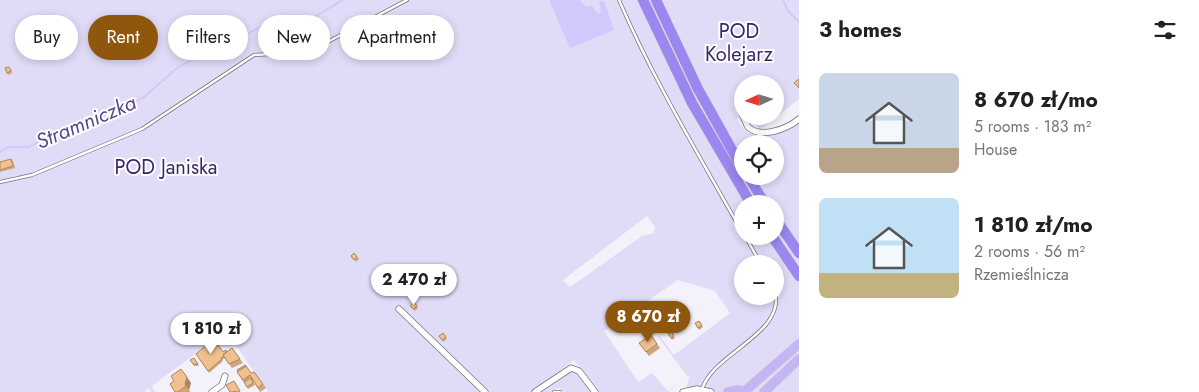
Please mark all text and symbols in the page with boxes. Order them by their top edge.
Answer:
chip: Buy [15,15,78,60]
chip: Rent [88,15,158,60]
chip: Filters [168,15,248,60]
chip: New [258,15,330,60]
chip: Apartment [340,15,454,60]
text: 3 homes [819,15,902,45]
icon: filters [1151,16,1179,44]
park label: POD Kolejarz [705,17,773,69]
north arrow [734,75,784,125]
map controls [734,75,784,305]
text: 8 670 zł/mo [974,85,1098,115]
water label: Stramniczka [31,87,141,157]
icon: home [859,93,919,153]
text: 5 rooms · 183 m² [974,115,1091,138]
button: locate [734,135,784,185]
text: House [974,138,1017,161]
park label: POD Janiska [115,153,217,182]
button: + [734,195,784,245]
text: 1 810 zł/mo [974,210,1093,240]
icon: home [859,218,919,278]
text: 2 rooms · 56 m² [974,240,1085,263]
button: − [734,255,784,305]
text: Rzemieślnicza [974,263,1069,286]
pin: 2 470 zł [362,264,466,306]
text: 2 470 zł [382,268,446,291]
pin: 8 670 zł [596,300,700,343]
text: 8 670 zł [616,305,680,328]
pin: 1 810 zł [159,312,263,355]
text: 1 810 zł [181,317,241,340]

